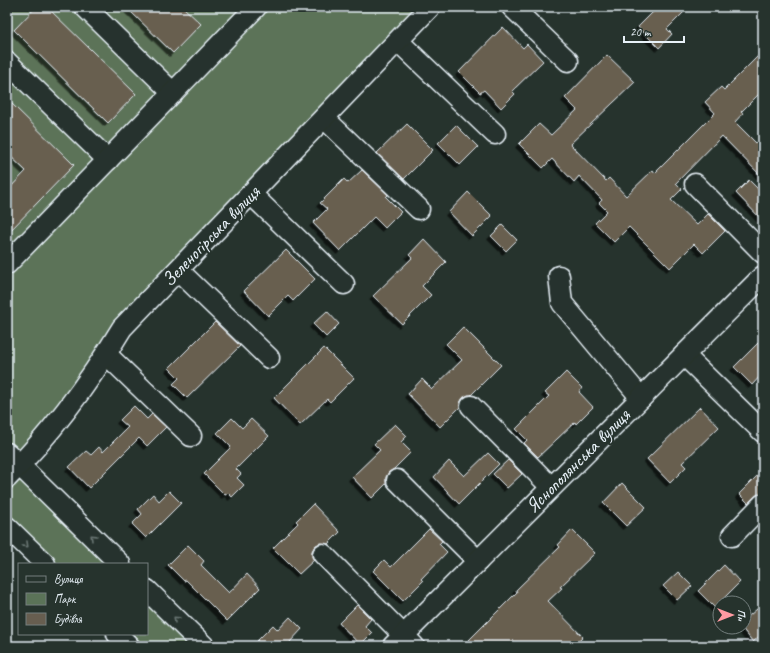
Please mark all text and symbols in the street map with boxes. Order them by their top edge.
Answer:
scale bar [624,18,684,44]
text: 20 m [630,24,652,40]
street label: Зеленогірська вулиця [157,180,266,292]
street label: Яснополянська вулиця [521,403,636,518]
one-way arrow [90,534,98,542]
one-way arrow [21,540,29,548]
legend [18,563,148,635]
text: Вулиця [54,571,83,587]
text: Парк [54,591,77,607]
north arrow [712,595,752,635]
text: Пн [735,609,749,622]
text: Будівля [54,611,83,627]
one-way arrow [173,616,181,624]

